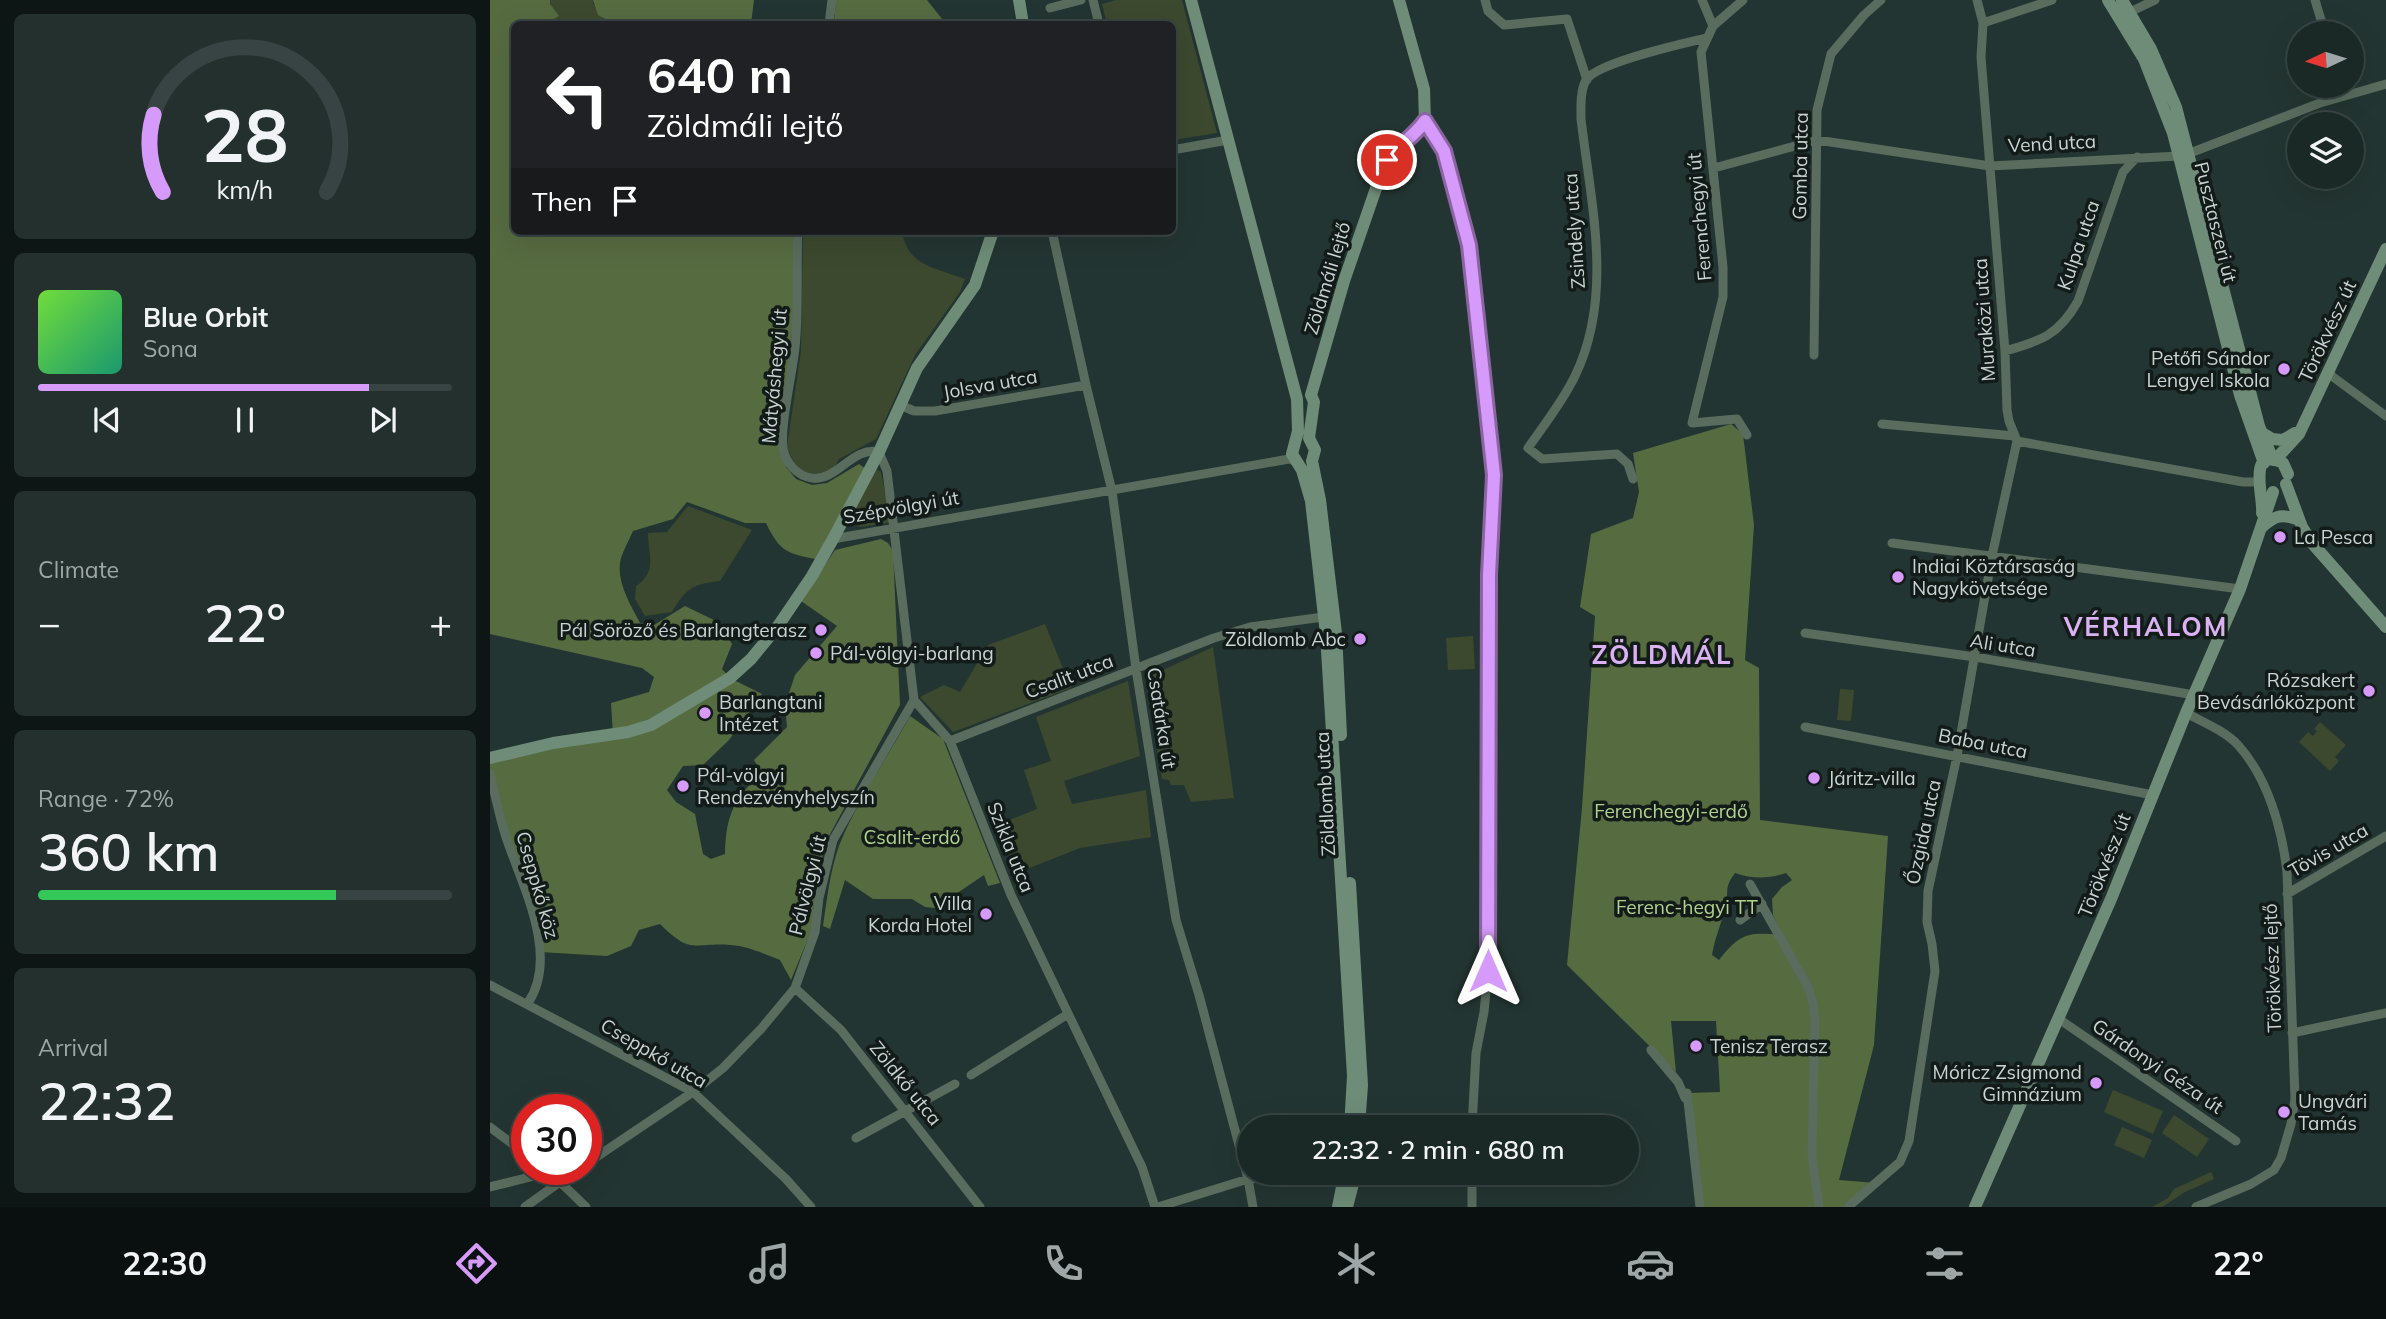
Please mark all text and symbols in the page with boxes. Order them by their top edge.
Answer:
north arrow [2287,21,2364,98]
map controls [2287,21,2364,189]
text: 640 m [647,44,793,105]
icon: left [532,49,623,140]
text: 28 [201,90,289,181]
text: Zöldmáli lejtő [647,105,844,145]
street label: Gomba utca [1787,112,1813,220]
button: layers [2287,112,2364,189]
street label: Vend utca [2007,129,2097,157]
pin [1357,130,1417,190]
icon: arrive [1368,141,1406,179]
street label: Ferenchegyi út [1681,152,1717,282]
street label: Pusztaszeri út [2189,159,2243,285]
street label: Zsindely utca [1558,172,1590,290]
text: km/h [217,174,273,205]
icon: arrive [606,182,644,220]
text: Then [532,185,592,218]
street label: Kulpa utca [2051,197,2105,293]
street label: Zöldmáli lejtő [1298,219,1356,337]
street label: Muraközi utca [1968,258,2000,382]
street label: Törökvész út [2293,276,2361,386]
text: Blue Orbit [143,301,268,334]
street label: Mátyáshegyi út [756,307,792,445]
text: Sona [143,334,198,363]
place label: Petőfi Sándor Lengyel Iskola [2146,346,2270,392]
marker: Petőfi Sándor Lengyel Iskola [2276,361,2292,377]
street label: Jolsva utca [941,364,1039,404]
icon: previous [88,401,126,439]
icon: pause [226,401,264,439]
icon: next [364,401,402,439]
street label: Szépvölgyi út [841,485,961,529]
place label: La Pesca [2294,525,2373,549]
marker: La Pesca [2272,529,2288,545]
place label: Indiai Köztársaság Nagykövetsége [1912,554,2075,600]
text: Climate [38,555,119,584]
marker: Indiai Köztársaság Nagykövetsége [1890,569,1906,585]
text: 22° [204,590,286,655]
text: − [38,599,61,647]
text: + [429,599,452,647]
district label: VÉRHALOM [2063,610,2228,643]
place label: Pál Söröző és Barlangterasz [559,618,807,642]
marker: Pál Söröző és Barlangterasz [813,622,829,638]
place label: Zöldlomb Abc [1225,627,1346,651]
street label: Ali utca [1968,628,2038,662]
marker: Zöldlomb Abc [1352,631,1368,647]
district label: ZÖLDMÁL [1592,638,1732,671]
place label: Pál-völgyi-barlang [830,641,994,665]
marker: Pál-völgyi-barlang [808,645,824,661]
street label: Csalit utca [1022,648,1116,704]
street label: Csatárka út [1142,666,1182,771]
place label: Rózsakert Bevásárlóközpont [2197,668,2355,714]
marker: Rózsakert Bevásárlóközpont [2361,683,2377,699]
place label: Barlangtani Intézet [719,690,822,736]
marker: Barlangtani Intézet [697,705,713,721]
street label: Baba utca [1936,723,2030,763]
street label: Zöldlomb utca [1310,731,1340,857]
place label: Pál-völgyi Rendezvényhelyszín [697,763,875,809]
place label: Járitz-villa [1828,766,1916,790]
marker: Járitz-villa [1806,770,1822,786]
marker: Pál-völgyi Rendezvényhelyszín [675,778,691,794]
street label: Őzgida utca [1900,778,1946,886]
text: Range · 72% [38,784,174,813]
street label: Szikla utca [982,798,1040,896]
park label: Ferenchegyi-erdő [1594,799,1748,823]
street label: Törökvész út [2072,809,2136,921]
street label: Tövis utca [2284,818,2372,882]
text: 360 km [38,819,219,884]
park label: Csalit-erdő [864,825,960,849]
street label: Cseppkő köz [511,828,565,942]
street label: Pálvölgyi út [783,832,831,938]
place label: Villa Korda Hotel [868,891,972,937]
park label: Ferenc-hegyi TT [1616,895,1758,919]
street label: Törökvész lejtő [2258,903,2286,1033]
marker: Villa Korda Hotel [978,906,994,922]
position arrow [1451,934,1525,1008]
street label: Cseppkő utca [596,1013,712,1093]
street label: Gárdonyi Géza út [2088,1013,2228,1119]
text: Arrival [38,1033,108,1062]
place label: Tenisz Terasz [1710,1034,1828,1058]
street label: Zöldkő utca [865,1036,947,1130]
marker: Tenisz Terasz [1688,1038,1704,1054]
place label: Móricz Zsigmond Gimnázium [1933,1060,2082,1106]
text: 22:32 [38,1068,175,1133]
marker: Móricz Zsigmond Gimnázium [2088,1075,2104,1091]
place label: Ungvári Tamás [2298,1089,2367,1135]
speed limit sign: 30 [511,1094,602,1185]
marker: Ungvári Tamás [2276,1104,2292,1120]
text: 22:32 · 2 min · 680 m [1311,1133,1565,1166]
icon: directions [452,1239,501,1288]
icon: music [745,1239,794,1288]
icon: phone [1039,1239,1088,1288]
icon: climate [1332,1239,1381,1288]
icon: car [1626,1239,1675,1288]
icon: filters [1920,1239,1969,1288]
text: 22:30 [122,1243,207,1283]
text: 22° [2213,1243,2264,1283]

